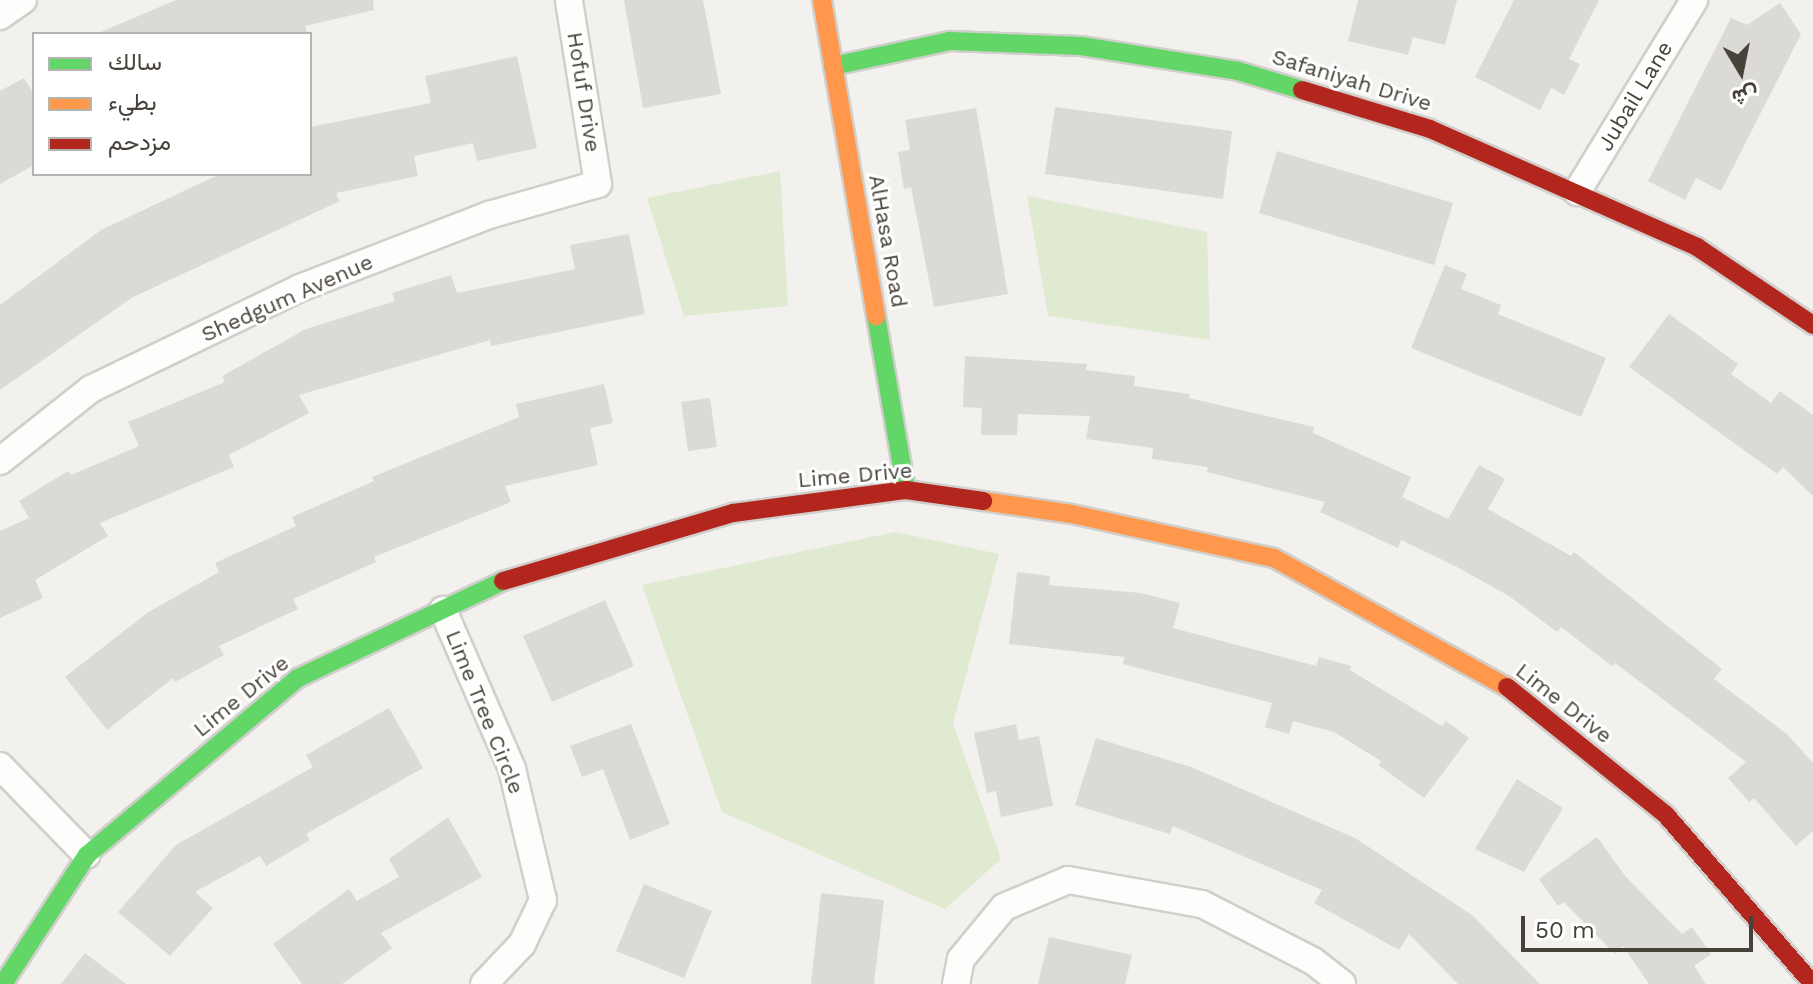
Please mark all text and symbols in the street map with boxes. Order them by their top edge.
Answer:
street label: Hofuf Drive [561,30,607,154]
legend [32,32,312,176]
north arrow [1701,32,1781,112]
street label: Jubail Lane [1592,36,1678,156]
street label: Safaniyah Drive [1269,43,1435,117]
text: سالك [108,48,162,76]
text: ش [1730,82,1760,111]
text: بطيء [108,88,157,116]
text: مزدحم [108,128,171,156]
street label: AlHasa Road [863,172,913,310]
street label: Shedgum Avenue [197,248,377,348]
street label: Lime Drive [797,457,913,493]
street label: Lime Tree Circle [440,626,530,798]
street label: Lime Drive [188,650,294,742]
street label: Lime Drive [1511,657,1617,749]
scale bar [1525,900,1757,950]
text: 50 m [1535,916,1595,944]

